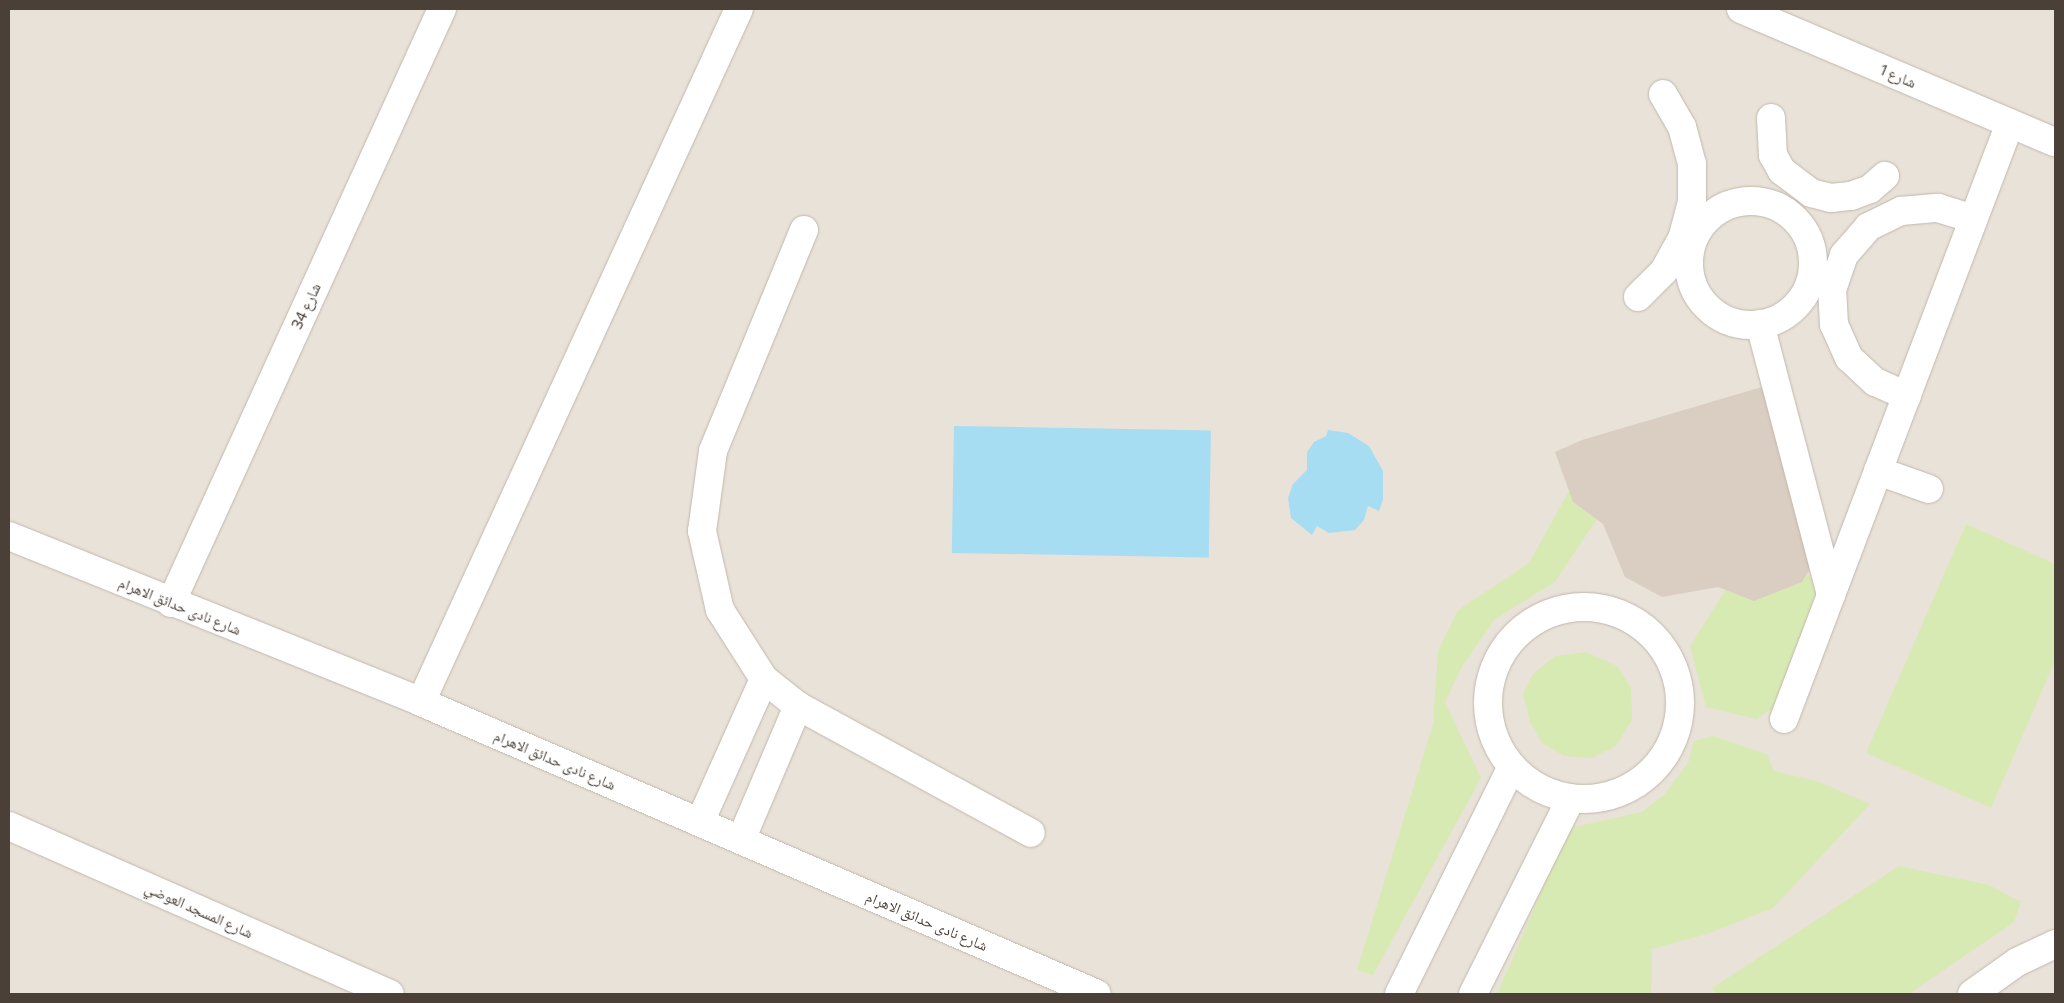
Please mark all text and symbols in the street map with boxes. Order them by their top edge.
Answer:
street label: شارع 1 [1877,60,1919,92]
street label: شارع 34 [288,280,324,332]
street label: شارع نادى حدائق الاهرام [116,573,244,639]
street label: شارع نادى حدائق الاهرام [491,726,619,794]
street label: شارع المسجد العوضي [142,878,256,942]
street label: شارع نادى حدائق الاهرام [863,887,991,955]

